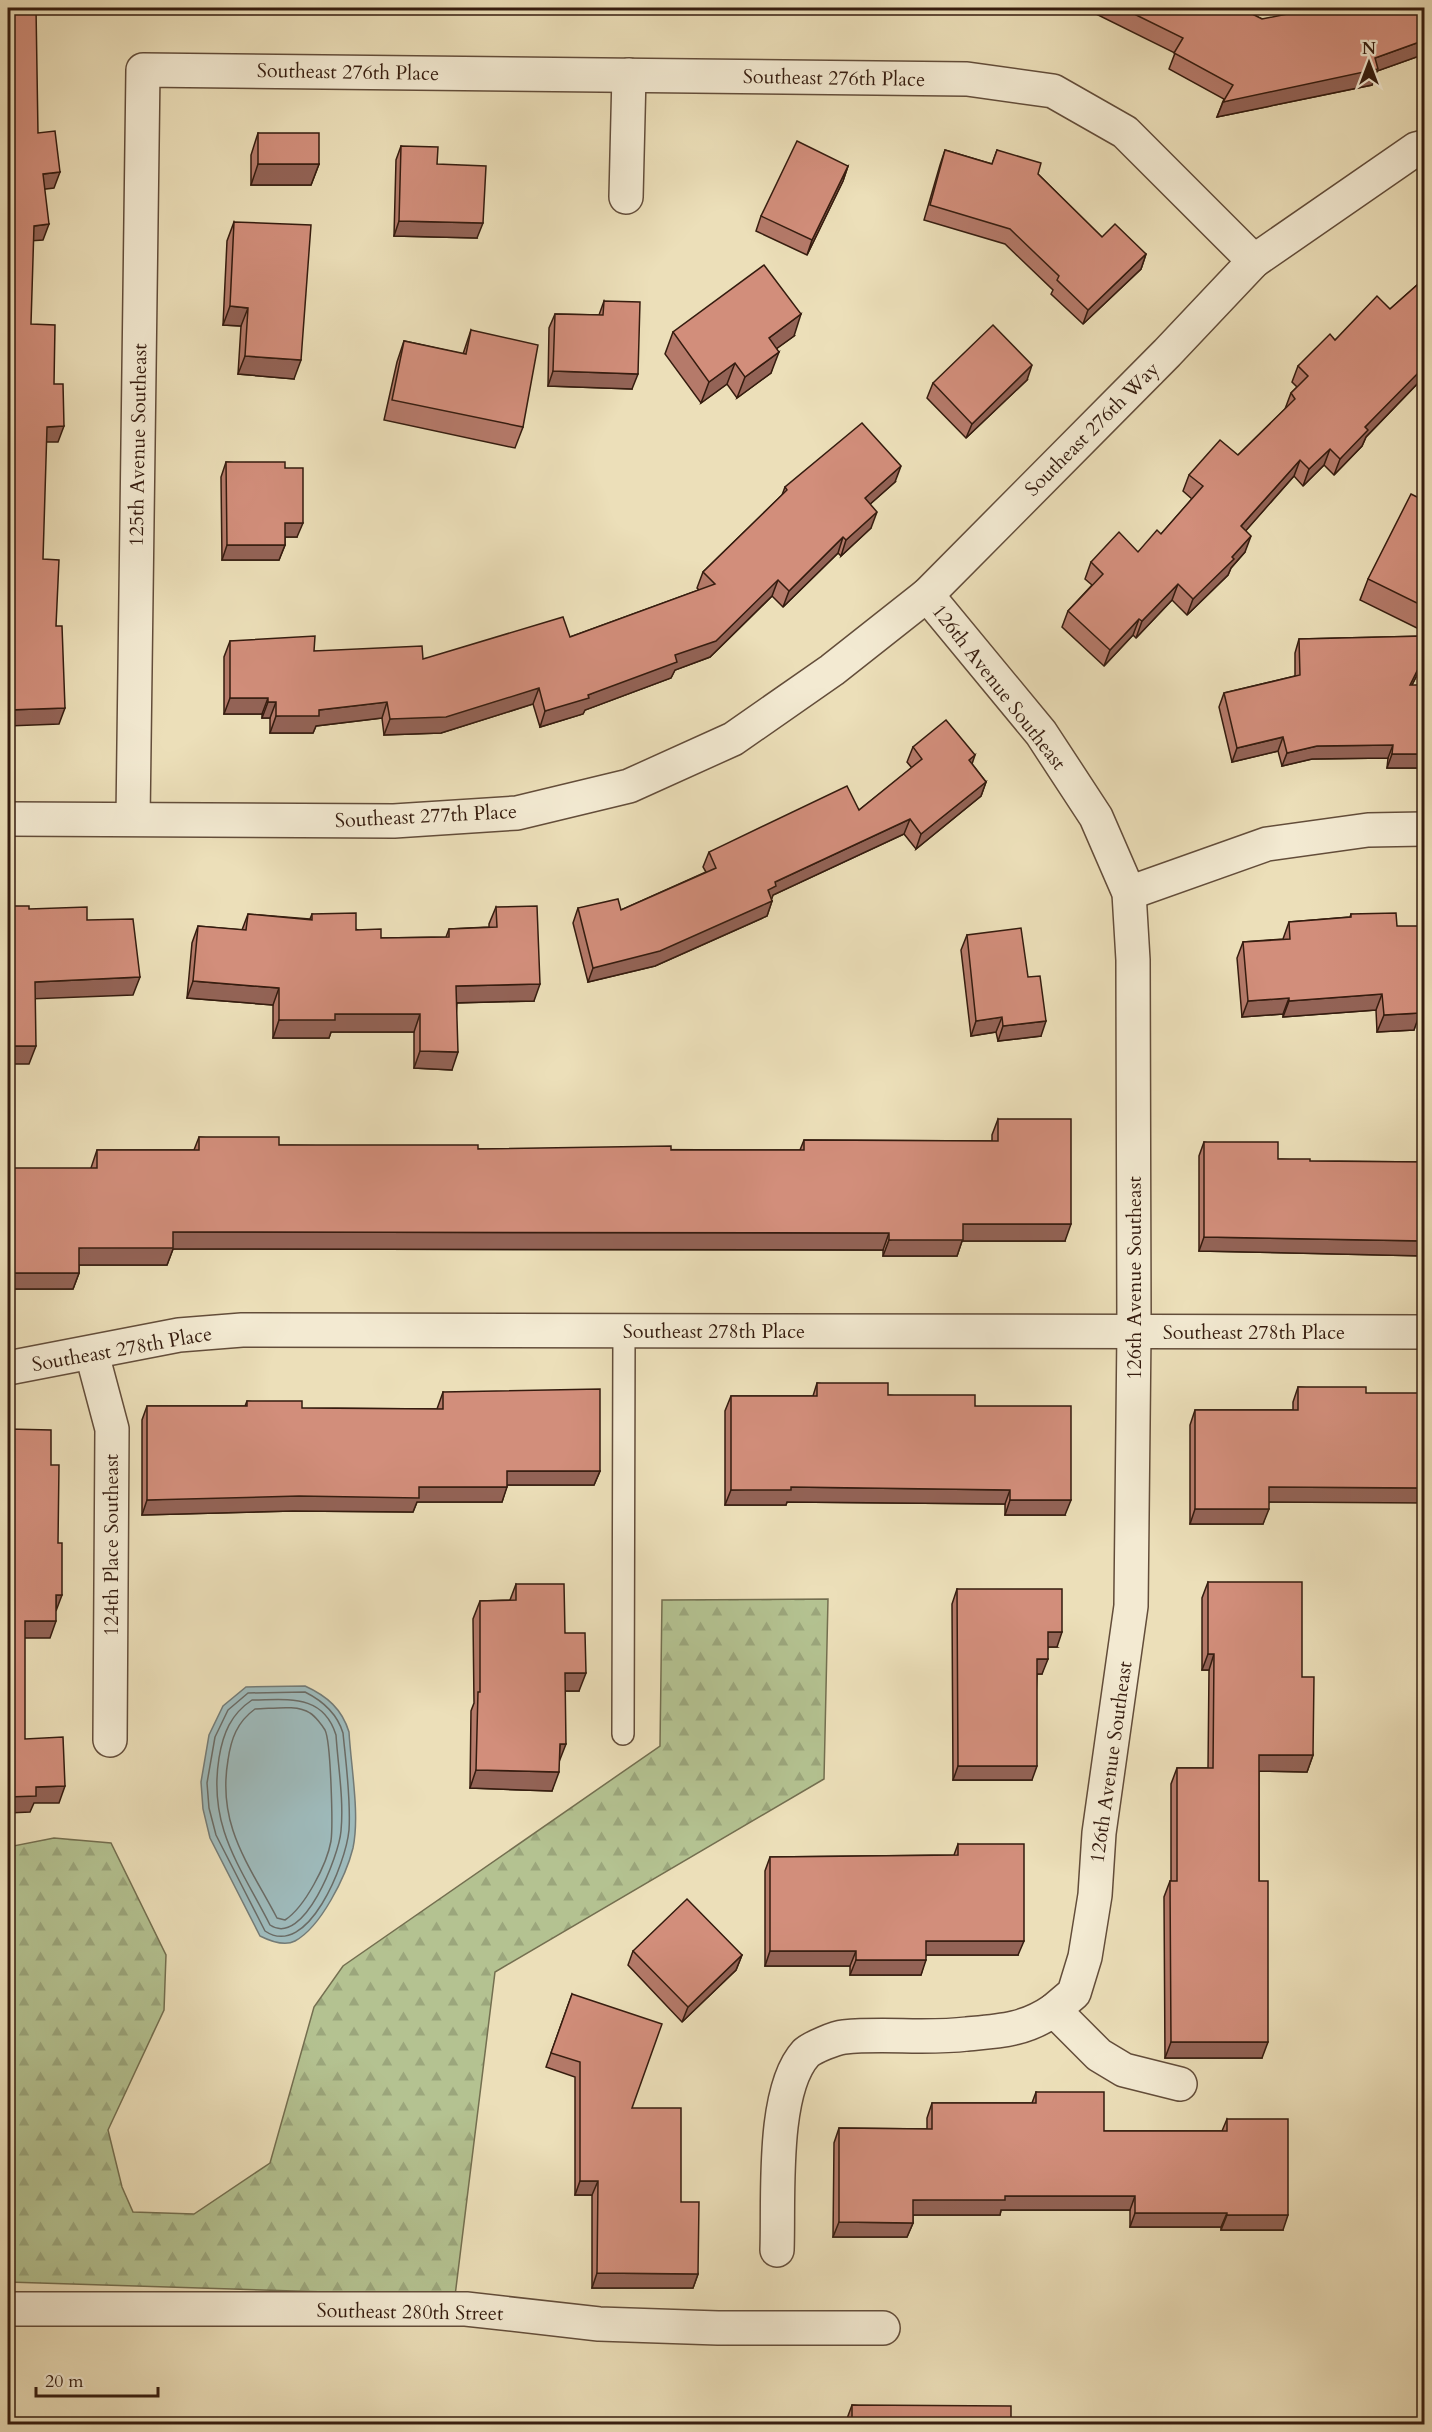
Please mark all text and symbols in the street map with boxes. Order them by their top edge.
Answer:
north arrow [1339,33,1399,93]
text: N [1362,38,1376,60]
street label: Southeast 276th Place [257,57,439,87]
street label: Southeast 276th Place [743,63,925,93]
street label: 125th Avenue Southeast [123,342,153,547]
street label: Southeast 276th Way [1019,356,1165,502]
street label: 126th Avenue Southeast [926,599,1073,776]
street label: Southeast 277th Place [334,798,518,834]
street label: 126th Avenue Southeast [1121,1176,1148,1380]
street label: Southeast 278th Place [623,1318,805,1345]
street label: Southeast 278th Place [1163,1319,1345,1346]
street label: Southeast 278th Place [30,1320,214,1378]
street label: 124th Place Southeast [98,1453,125,1636]
street label: 126th Avenue Southeast [1083,1659,1139,1865]
street label: Southeast 280th Street [316,2297,504,2327]
scale bar [36,2360,158,2398]
text: 20 m [45,2369,84,2394]

